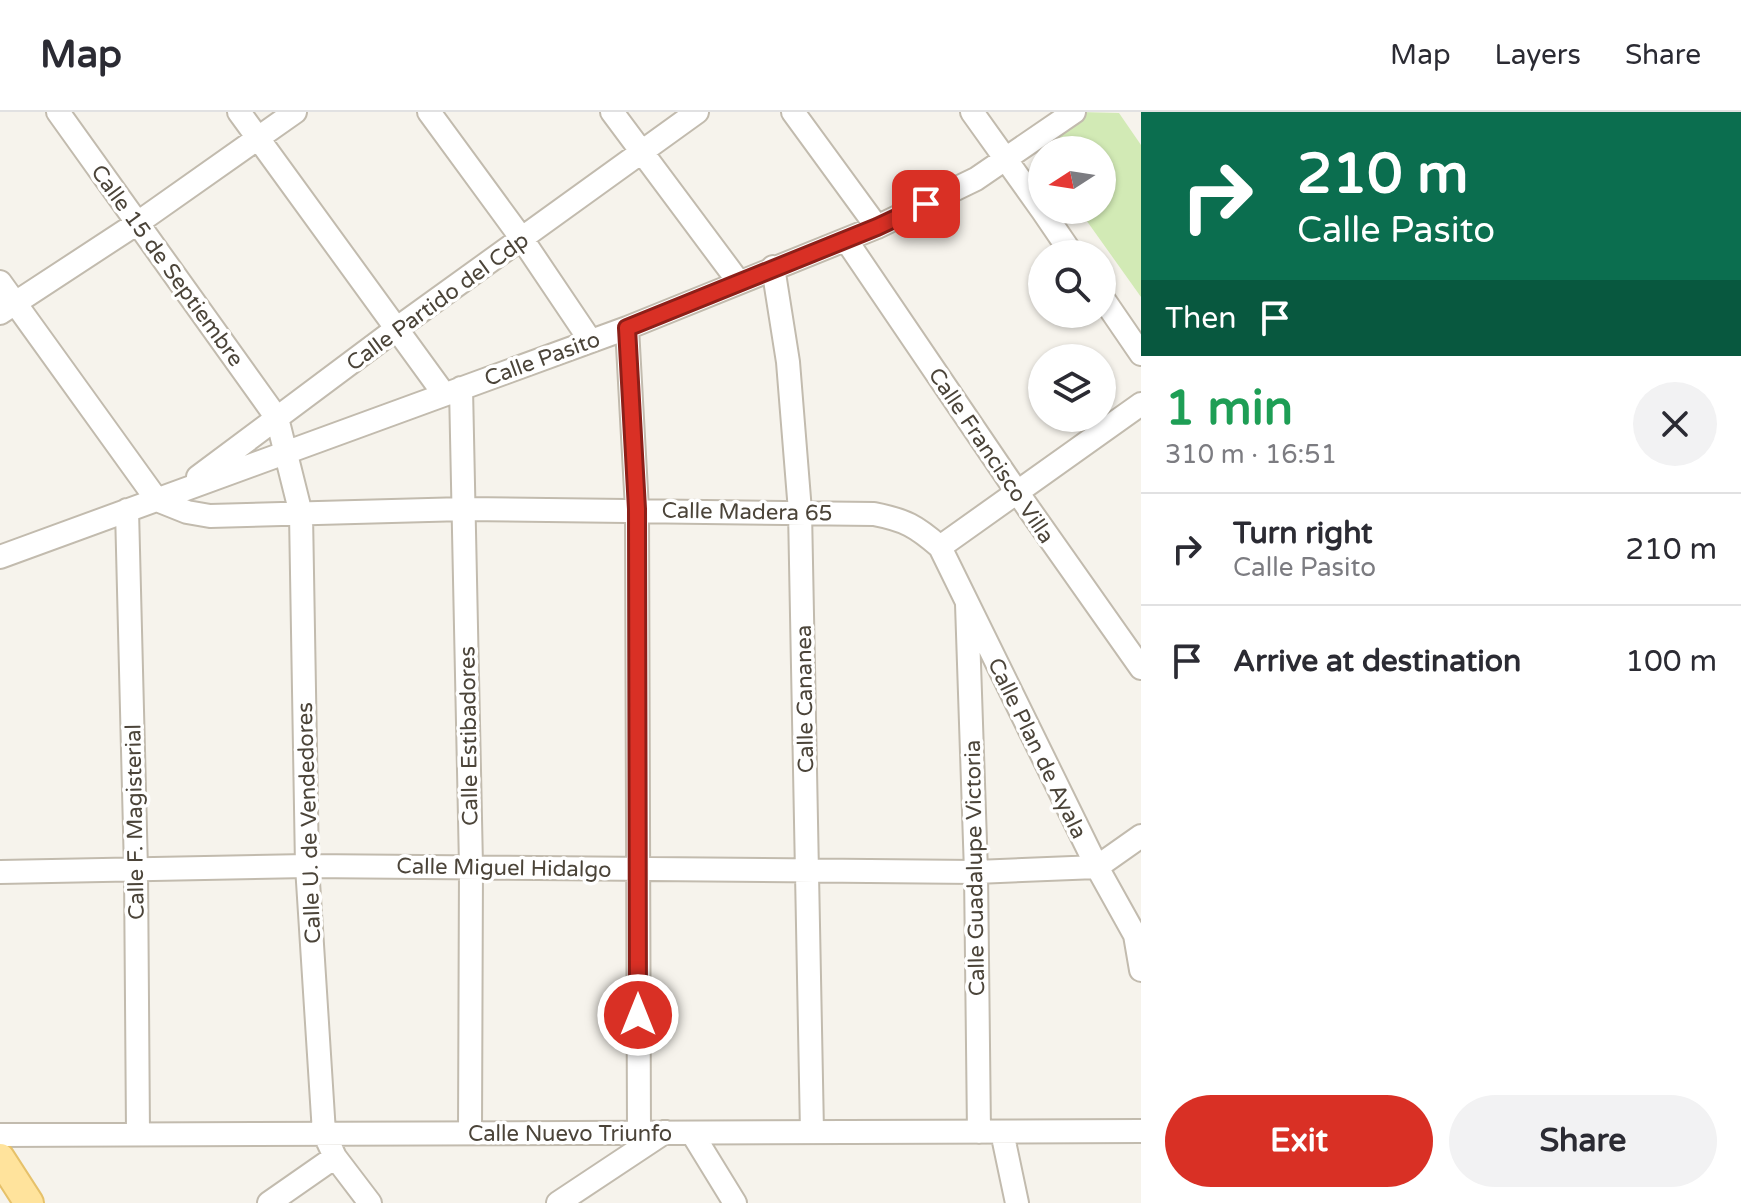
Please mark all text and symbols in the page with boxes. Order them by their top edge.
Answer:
text: Map [40,32,122,78]
text: Map [1390,38,1451,72]
text: Layers [1495,38,1581,72]
text: Share [1625,38,1701,72]
north arrow [1028,136,1116,224]
map controls [1028,136,1116,432]
text: 210 m [1297,141,1468,208]
icon: right [1165,144,1269,248]
street label: Calle 15 de Septiembre [85,160,249,372]
pin [892,170,960,238]
icon: arrive [904,182,948,226]
text: Calle Pasito [1297,209,1495,252]
street label: Calle Partido del Cdp [341,227,534,377]
button: search [1028,240,1116,328]
icon: arrive [1253,296,1297,340]
text: Then [1165,300,1237,337]
street label: Calle Pasito [481,326,604,392]
button: layers [1028,344,1116,432]
street label: Calle Francisco Villa [923,363,1060,548]
text: 1 min [1165,380,1293,438]
button: close [1633,382,1717,466]
text: 310 m · 16:51 [1165,439,1337,470]
street label: Calle Madera 65 [661,498,833,526]
text: Turn right [1233,515,1373,552]
icon: right [1165,527,1209,571]
text: 210 m [1625,531,1717,568]
text: Calle Pasito [1233,552,1376,583]
street label: Calle Cananea [791,625,819,773]
icon: arrive [1165,639,1209,683]
text: Arrive at destination [1233,643,1521,680]
text: 100 m [1625,643,1717,680]
street label: Calle Estibadores [454,646,484,826]
street label: Calle Plan de Ayala [982,654,1092,843]
street label: Calle U. de Vendedores [292,702,326,944]
street label: Calle F. Magisterial [120,724,150,920]
street label: Calle Guadalupe Victoria [960,740,990,996]
street label: Calle Miguel Hidalgo [396,853,612,883]
position arrow [596,973,680,1057]
button: Exit [1165,1095,1433,1187]
button: Share [1449,1095,1717,1187]
street label: Calle Nuevo Triunfo [468,1121,672,1147]

